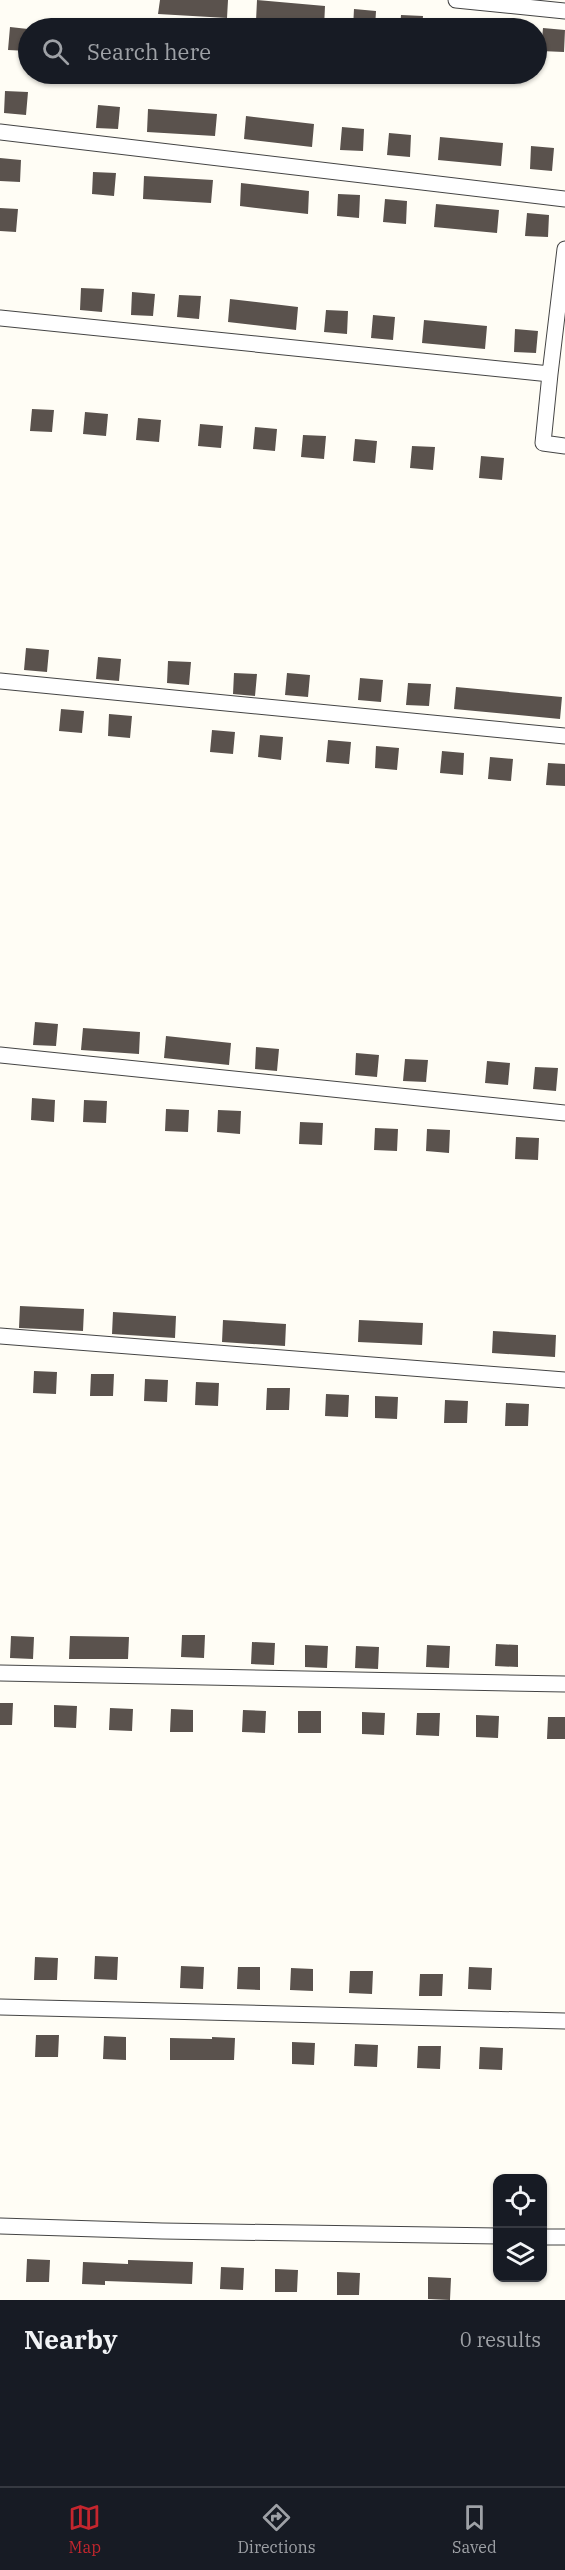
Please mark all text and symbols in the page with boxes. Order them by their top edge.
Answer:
search box [18,18,547,84]
icon: search [39,35,72,68]
text: Search here [87,37,211,66]
map controls [493,2174,547,2282]
button: locate [493,2174,547,2228]
button: layers [493,2228,547,2282]
text: Nearby [24,2322,118,2356]
text: 0 results [460,2326,541,2353]
tab: Map [68,2501,101,2557]
tab: Directions [238,2501,316,2557]
tab: Saved [452,2501,497,2557]

